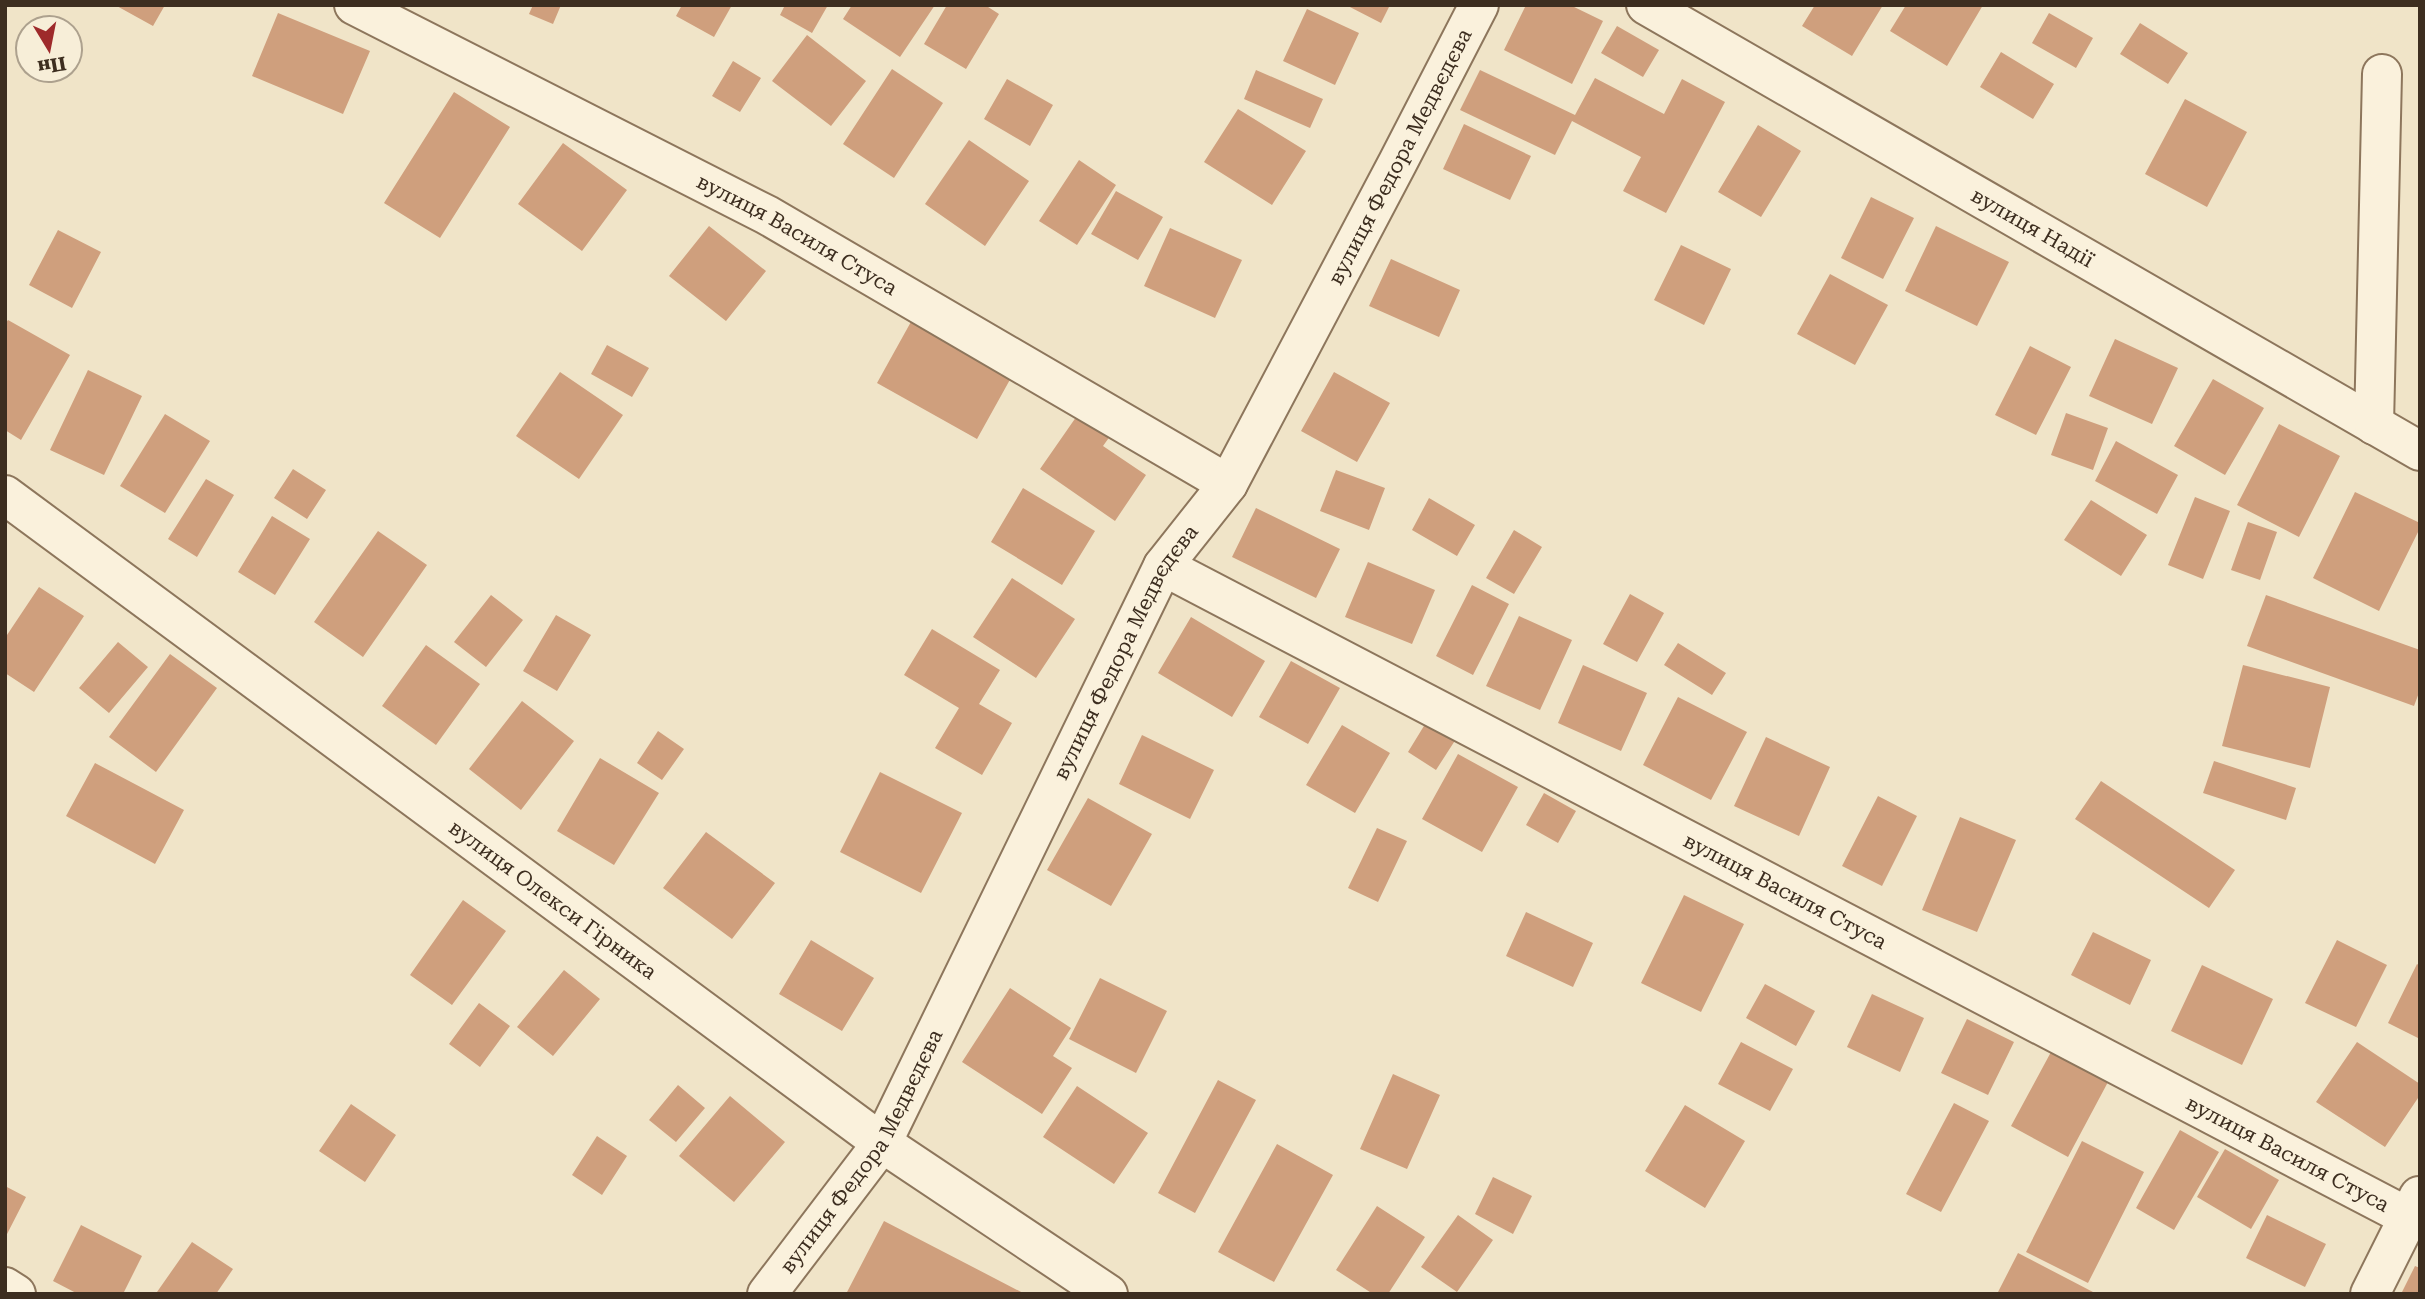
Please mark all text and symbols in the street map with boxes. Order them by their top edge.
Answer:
north arrow [14,14,84,84]
street label: вулиця Федора Медвєдєва [1323,24,1477,289]
text: Пн [36,51,68,79]
street label: вулиця Василя Стуса [693,169,902,301]
street label: вулиця Надії [1967,183,2098,273]
street label: вулиця Федора Медвєдєва [1049,520,1203,784]
street label: вулиця Олекси Гірника [444,815,662,985]
street label: вулиця Василя Стуса [1679,828,1891,955]
street label: вулиця Федора Медвєдєва [775,1025,948,1278]
street label: вулиця Василя Стуса [2182,1091,2394,1217]

